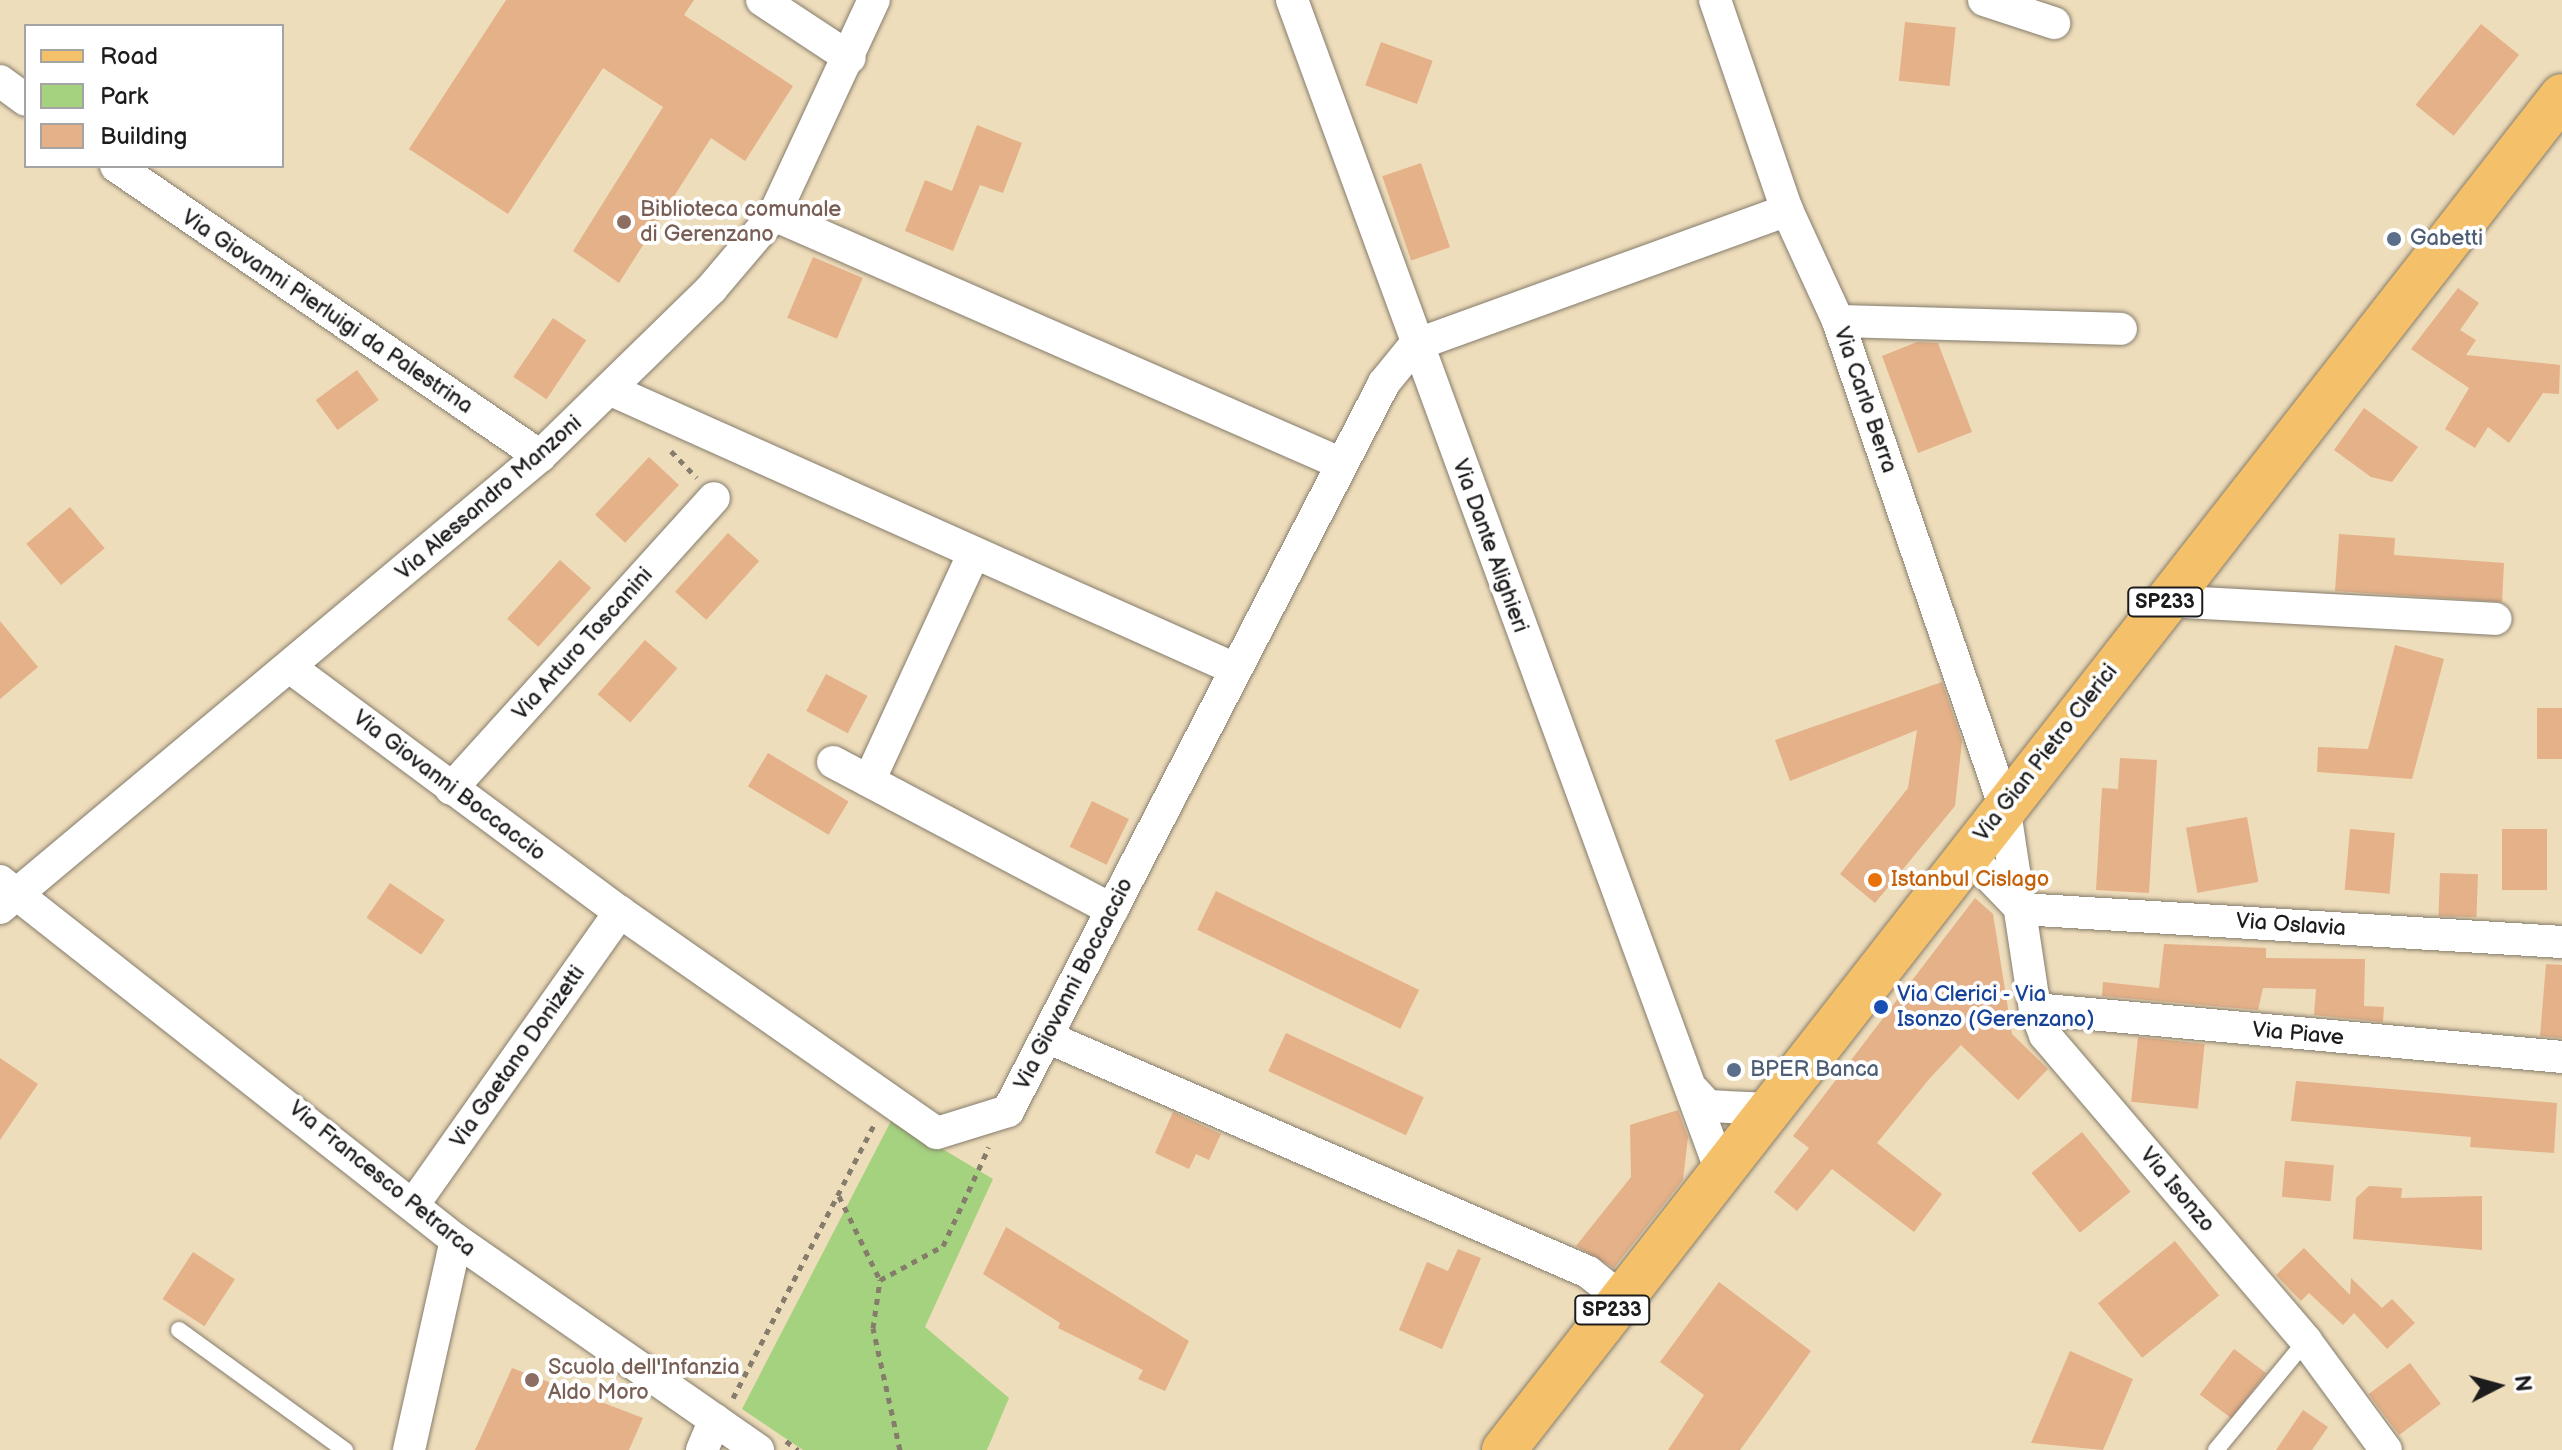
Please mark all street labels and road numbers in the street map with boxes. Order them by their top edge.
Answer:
street label: Via Giovanni Pierluigi da Palestrina [176,204,478,420]
street label: Via Carlo Berra [1828,324,1902,476]
street label: Via Alessandro Manzoni [391,410,587,586]
street label: Via Dante Alighieri [1446,456,1534,636]
street label: Via Arturo Toscanini [507,562,659,726]
road number: SP233 [2127,586,2203,618]
street label: Via Gian Pietro Clerici [1969,659,2123,847]
street label: Via Giovanni Boccaccio [347,705,551,867]
street label: Via Giovanni Boccaccio [1009,874,1139,1094]
street label: Via Oslavia [2235,908,2347,942]
street label: Via Gaetano Donizetti [445,961,591,1153]
street label: Via Piave [2251,1017,2345,1051]
street label: Via Francesco Petrarca [283,1096,481,1262]
street label: Via Isonzo [2134,1142,2220,1238]
road number: SP233 [1574,1294,1650,1326]

